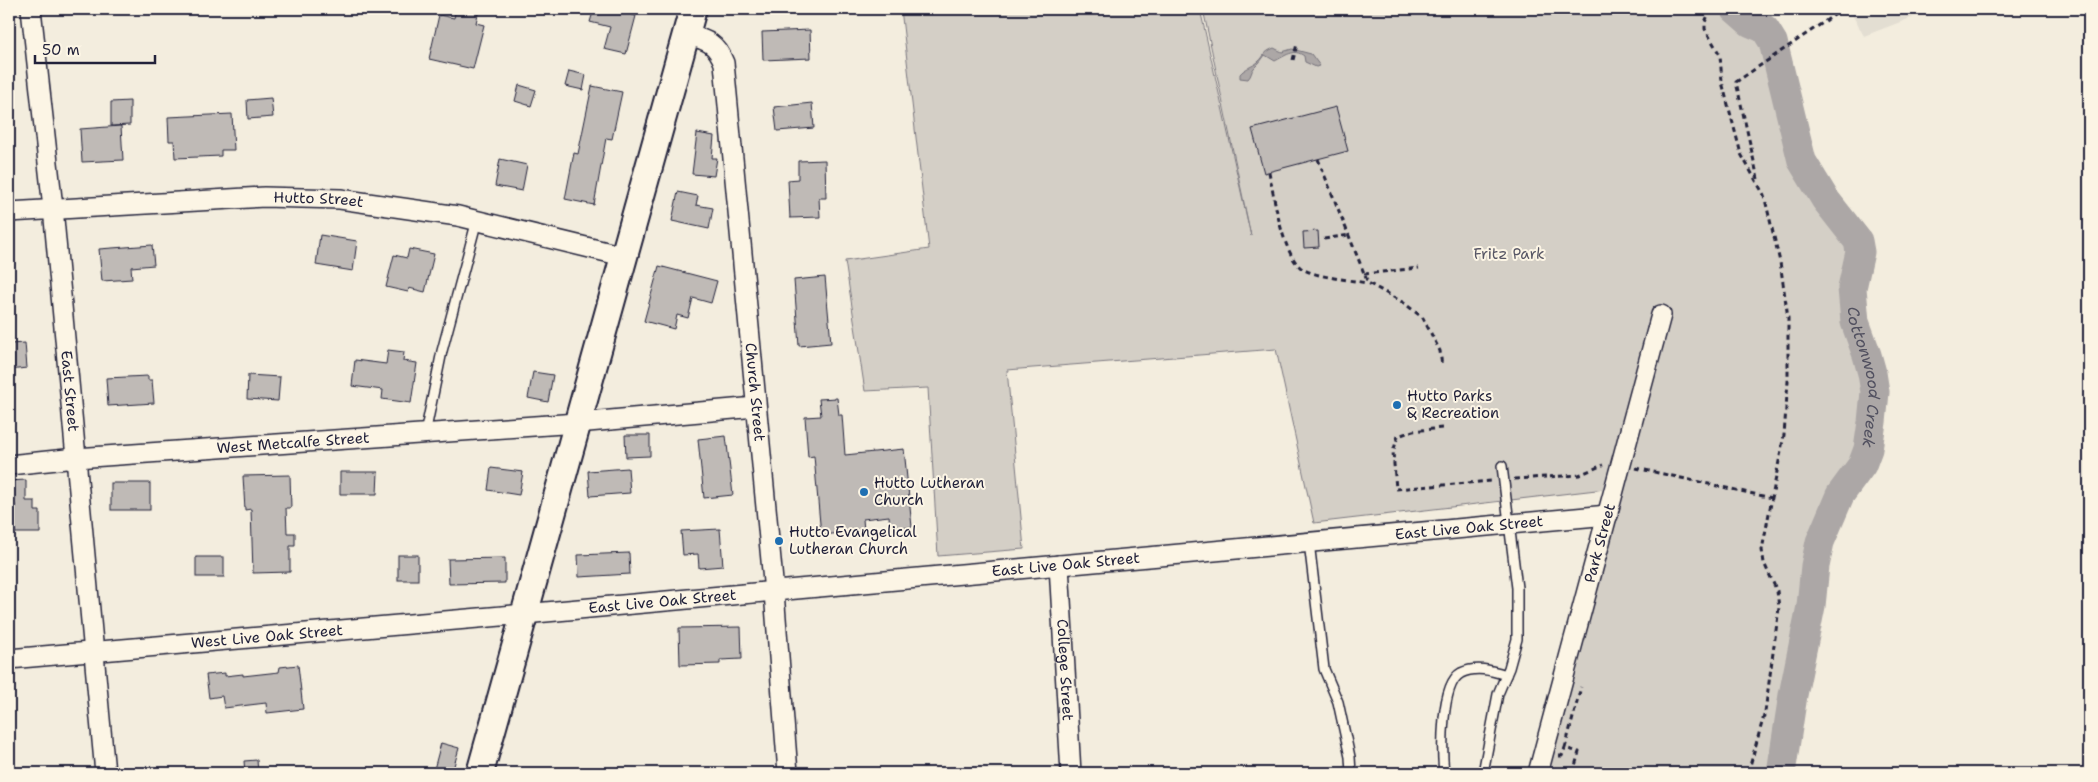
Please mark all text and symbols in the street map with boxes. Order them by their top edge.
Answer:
scale bar [35,32,155,64]
text: 50 m [42,40,80,60]
street label: Hutto Street [273,187,365,212]
park label: Fritz Park [1473,244,1545,264]
water label: Cottonwood Creek [1843,306,1885,449]
street label: Church Street [740,342,770,442]
street label: East Street [56,350,84,432]
place label: Hutto Parks & Recreation [1407,386,1499,423]
marker: Hutto Parks & Recreation [1391,399,1403,411]
street label: West Metcalfe Street [216,428,370,458]
place label: Hutto Lutheran Church [874,473,985,510]
marker: Hutto Lutheran Church [858,486,870,498]
street label: Park Street [1580,501,1620,585]
street label: East Live Oak Street [1394,511,1544,544]
place label: Hutto Evangelical Lutheran Church [789,522,917,559]
marker: Hutto Evangelical Lutheran Church [773,535,785,547]
street label: East Live Oak Street [991,548,1141,581]
street label: East Live Oak Street [588,585,737,618]
street label: College Street [1052,618,1078,721]
street label: West Live Oak Street [190,620,344,653]

